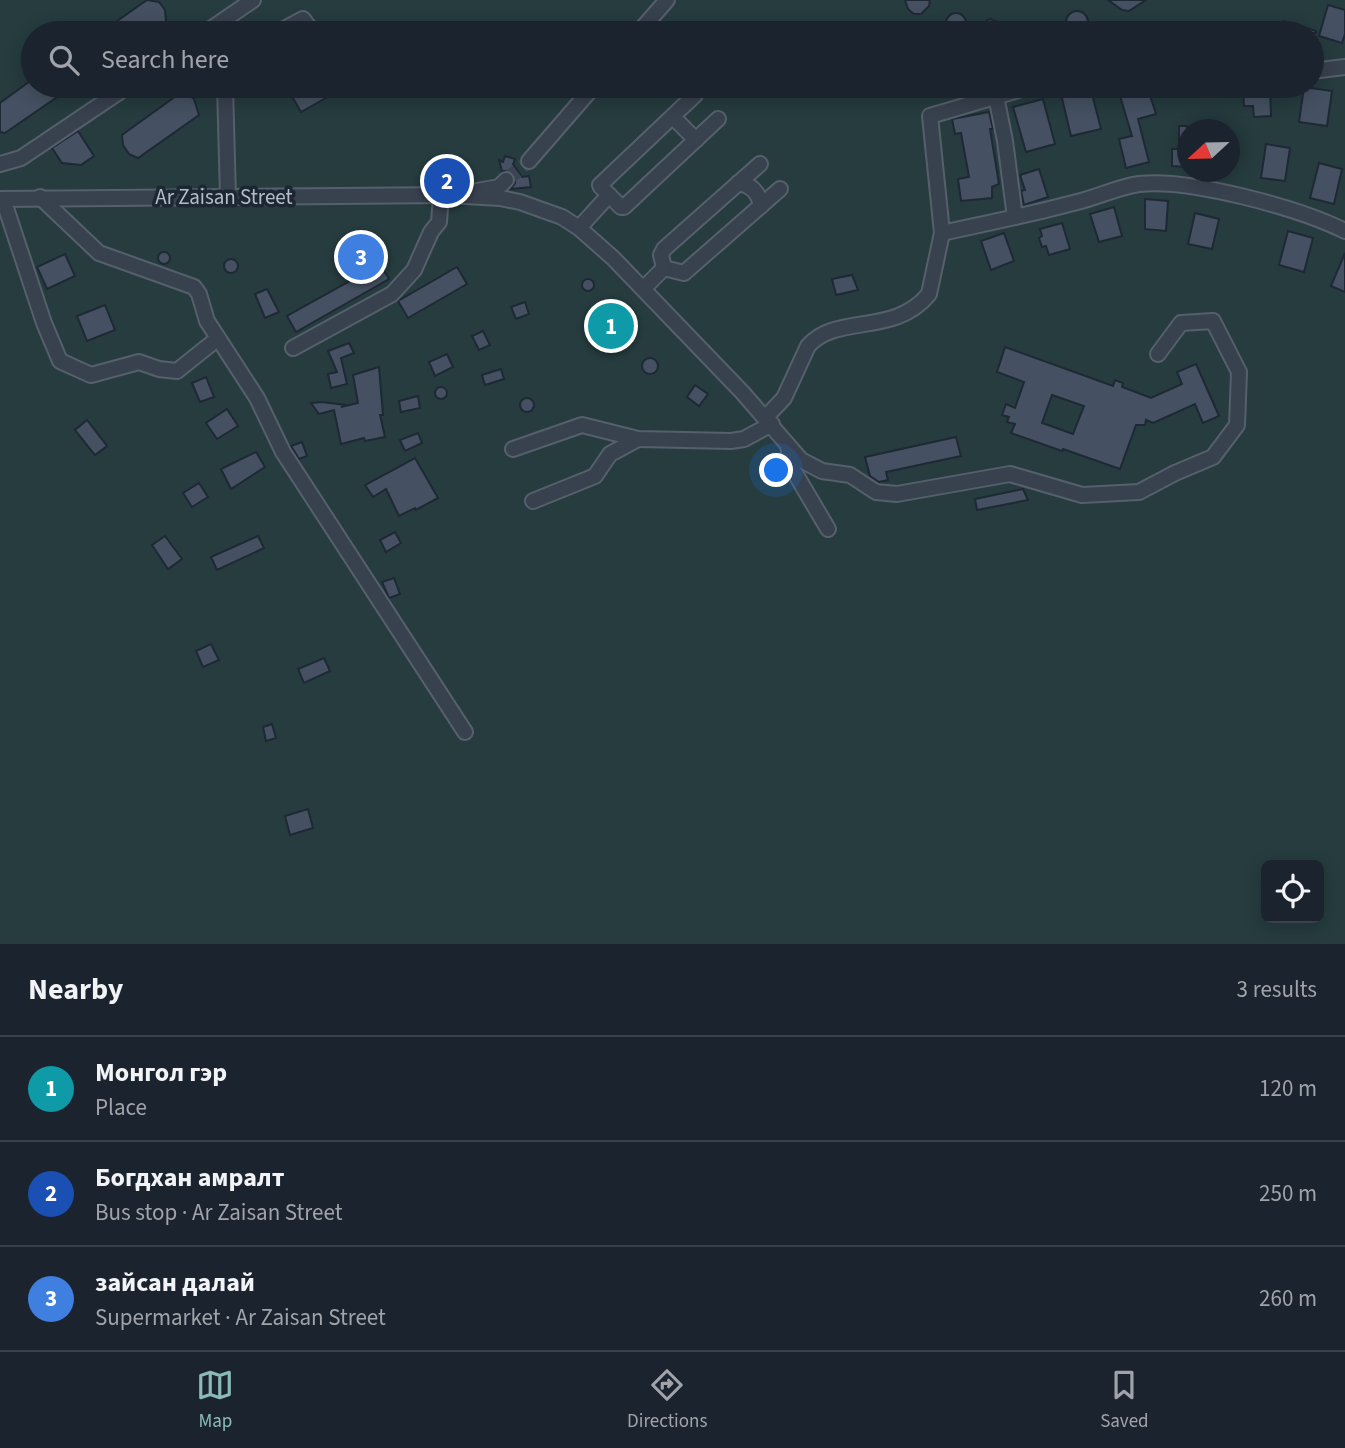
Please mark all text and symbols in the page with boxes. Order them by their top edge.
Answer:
search box [21,21,1324,98]
icon: search [45,41,83,79]
text: Search here [101,41,229,78]
north arrow [1177,119,1240,182]
pin: 2 [424,155,470,207]
street label: Ar Zaisan Street [155,182,293,212]
pin: 3 [338,231,384,283]
pin: 1 [588,300,634,352]
your location [759,453,793,487]
map controls [1261,860,1324,923]
button: locate [1261,860,1324,923]
text: Nearby [28,968,123,1011]
text: 3 results [1237,973,1317,1006]
text: Монгол гэр [95,1054,227,1091]
text: 1 [45,1072,57,1105]
text: 120 m [1259,1072,1317,1105]
text: Place [95,1091,147,1124]
text: Богдхан амралт [95,1159,285,1196]
text: 2 [45,1177,57,1210]
text: 250 m [1259,1177,1317,1210]
text: Bus stop · Ar Zaisan Street [95,1196,342,1229]
text: зайсан далай [95,1264,255,1301]
text: 3 [45,1282,57,1315]
text: 260 m [1259,1282,1317,1315]
text: Supermarket · Ar Zaisan Street [95,1301,386,1334]
tab: Map [196,1366,234,1435]
tab: Directions [627,1366,707,1435]
tab: Saved [1100,1366,1149,1435]

